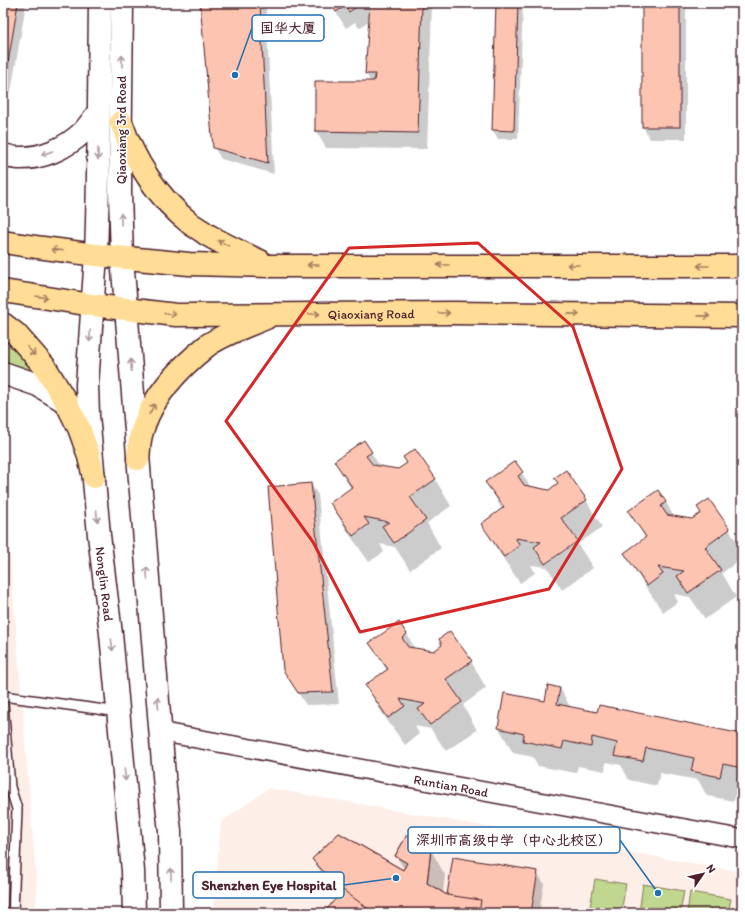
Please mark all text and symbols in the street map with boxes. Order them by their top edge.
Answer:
callout: 国华大厦 [252,15,324,41]
text: 国华大厦 [260,20,316,37]
one-way arrow [118,55,125,68]
street label: Qiaoxiang 3rd Road [114,76,129,184]
one-way arrow [94,147,102,160]
one-way arrow [41,150,53,158]
one-way arrow [117,213,125,226]
one-way arrow [217,239,229,247]
one-way arrow [51,246,64,254]
one-way arrow [307,261,320,269]
one-way arrow [437,261,450,269]
one-way arrow [567,261,580,269]
one-way arrow [697,262,710,270]
one-way arrow [35,293,48,301]
street label: Qiaoxiang Road [328,306,415,321]
one-way arrow [437,309,450,317]
one-way arrow [163,310,176,318]
one-way arrow [307,310,320,318]
one-way arrow [567,310,580,318]
one-way arrow [697,312,710,319]
one-way arrow [86,329,93,342]
one-way arrow [26,346,36,356]
one-way arrow [127,359,134,372]
one-way arrow [149,403,156,415]
one-way arrow [94,509,101,522]
street label: Nonglin Road [93,546,117,622]
one-way arrow [144,567,151,580]
one-way arrow [108,638,116,651]
one-way arrow [155,697,162,710]
one-way arrow [121,768,128,781]
street label: Runtian Road [413,771,490,800]
callout: 深圳市高级中学（中心北校区） [408,827,620,853]
text: 深圳市高级中学（中心北校区） [416,832,612,849]
north arrow [683,854,723,894]
text: N [703,862,718,875]
one-way arrow [167,868,175,881]
callout: Shenzhen Eye Hospital [193,872,344,898]
text: Shenzhen Eye Hospital [201,877,338,894]

